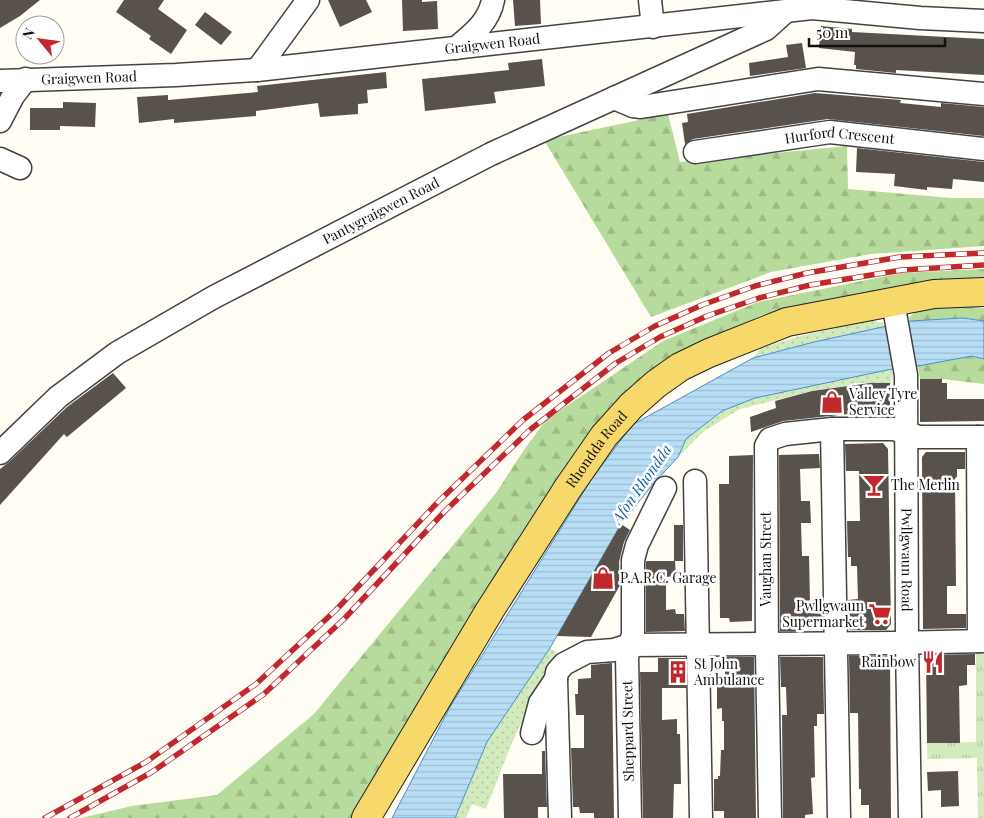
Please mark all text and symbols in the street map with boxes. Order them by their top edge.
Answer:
north arrow [15,15,65,65]
scale bar [809,15,945,47]
text: 50 m [816,22,849,42]
text: N [17,24,39,42]
street label: Graigwen Road [443,28,541,58]
street label: Graigwen Road [41,66,137,89]
street label: Hurford Crescent [783,122,897,148]
street label: Pantygraigwen Road [319,172,442,248]
place label: Valley Tyre Service [848,384,917,419]
shop icon: Valley Tyre Service [819,389,845,415]
street label: Rhondda Road [561,406,631,491]
water label: Afon Rhondda [605,440,676,529]
bar icon: The Merlin [861,472,887,498]
place label: The Merlin [891,475,960,494]
street label: Pwllgwaun Road [897,508,917,612]
street label: Vaughan Street [756,510,775,608]
shop icon: P.A.R.C. Garage [590,565,616,591]
place label: P.A.R.C. Garage [620,568,717,587]
place label: Pwllgwaun Supermarket [782,596,865,631]
supermarket icon: Pwllgwaun Supermarket [867,601,893,627]
restaurant icon: Rainbow [920,649,946,675]
place label: Rainbow [861,652,916,671]
place label: St John Ambulance [693,654,765,689]
building icon: St John Ambulance [665,659,691,685]
street label: Sheppard Street [617,679,638,782]

